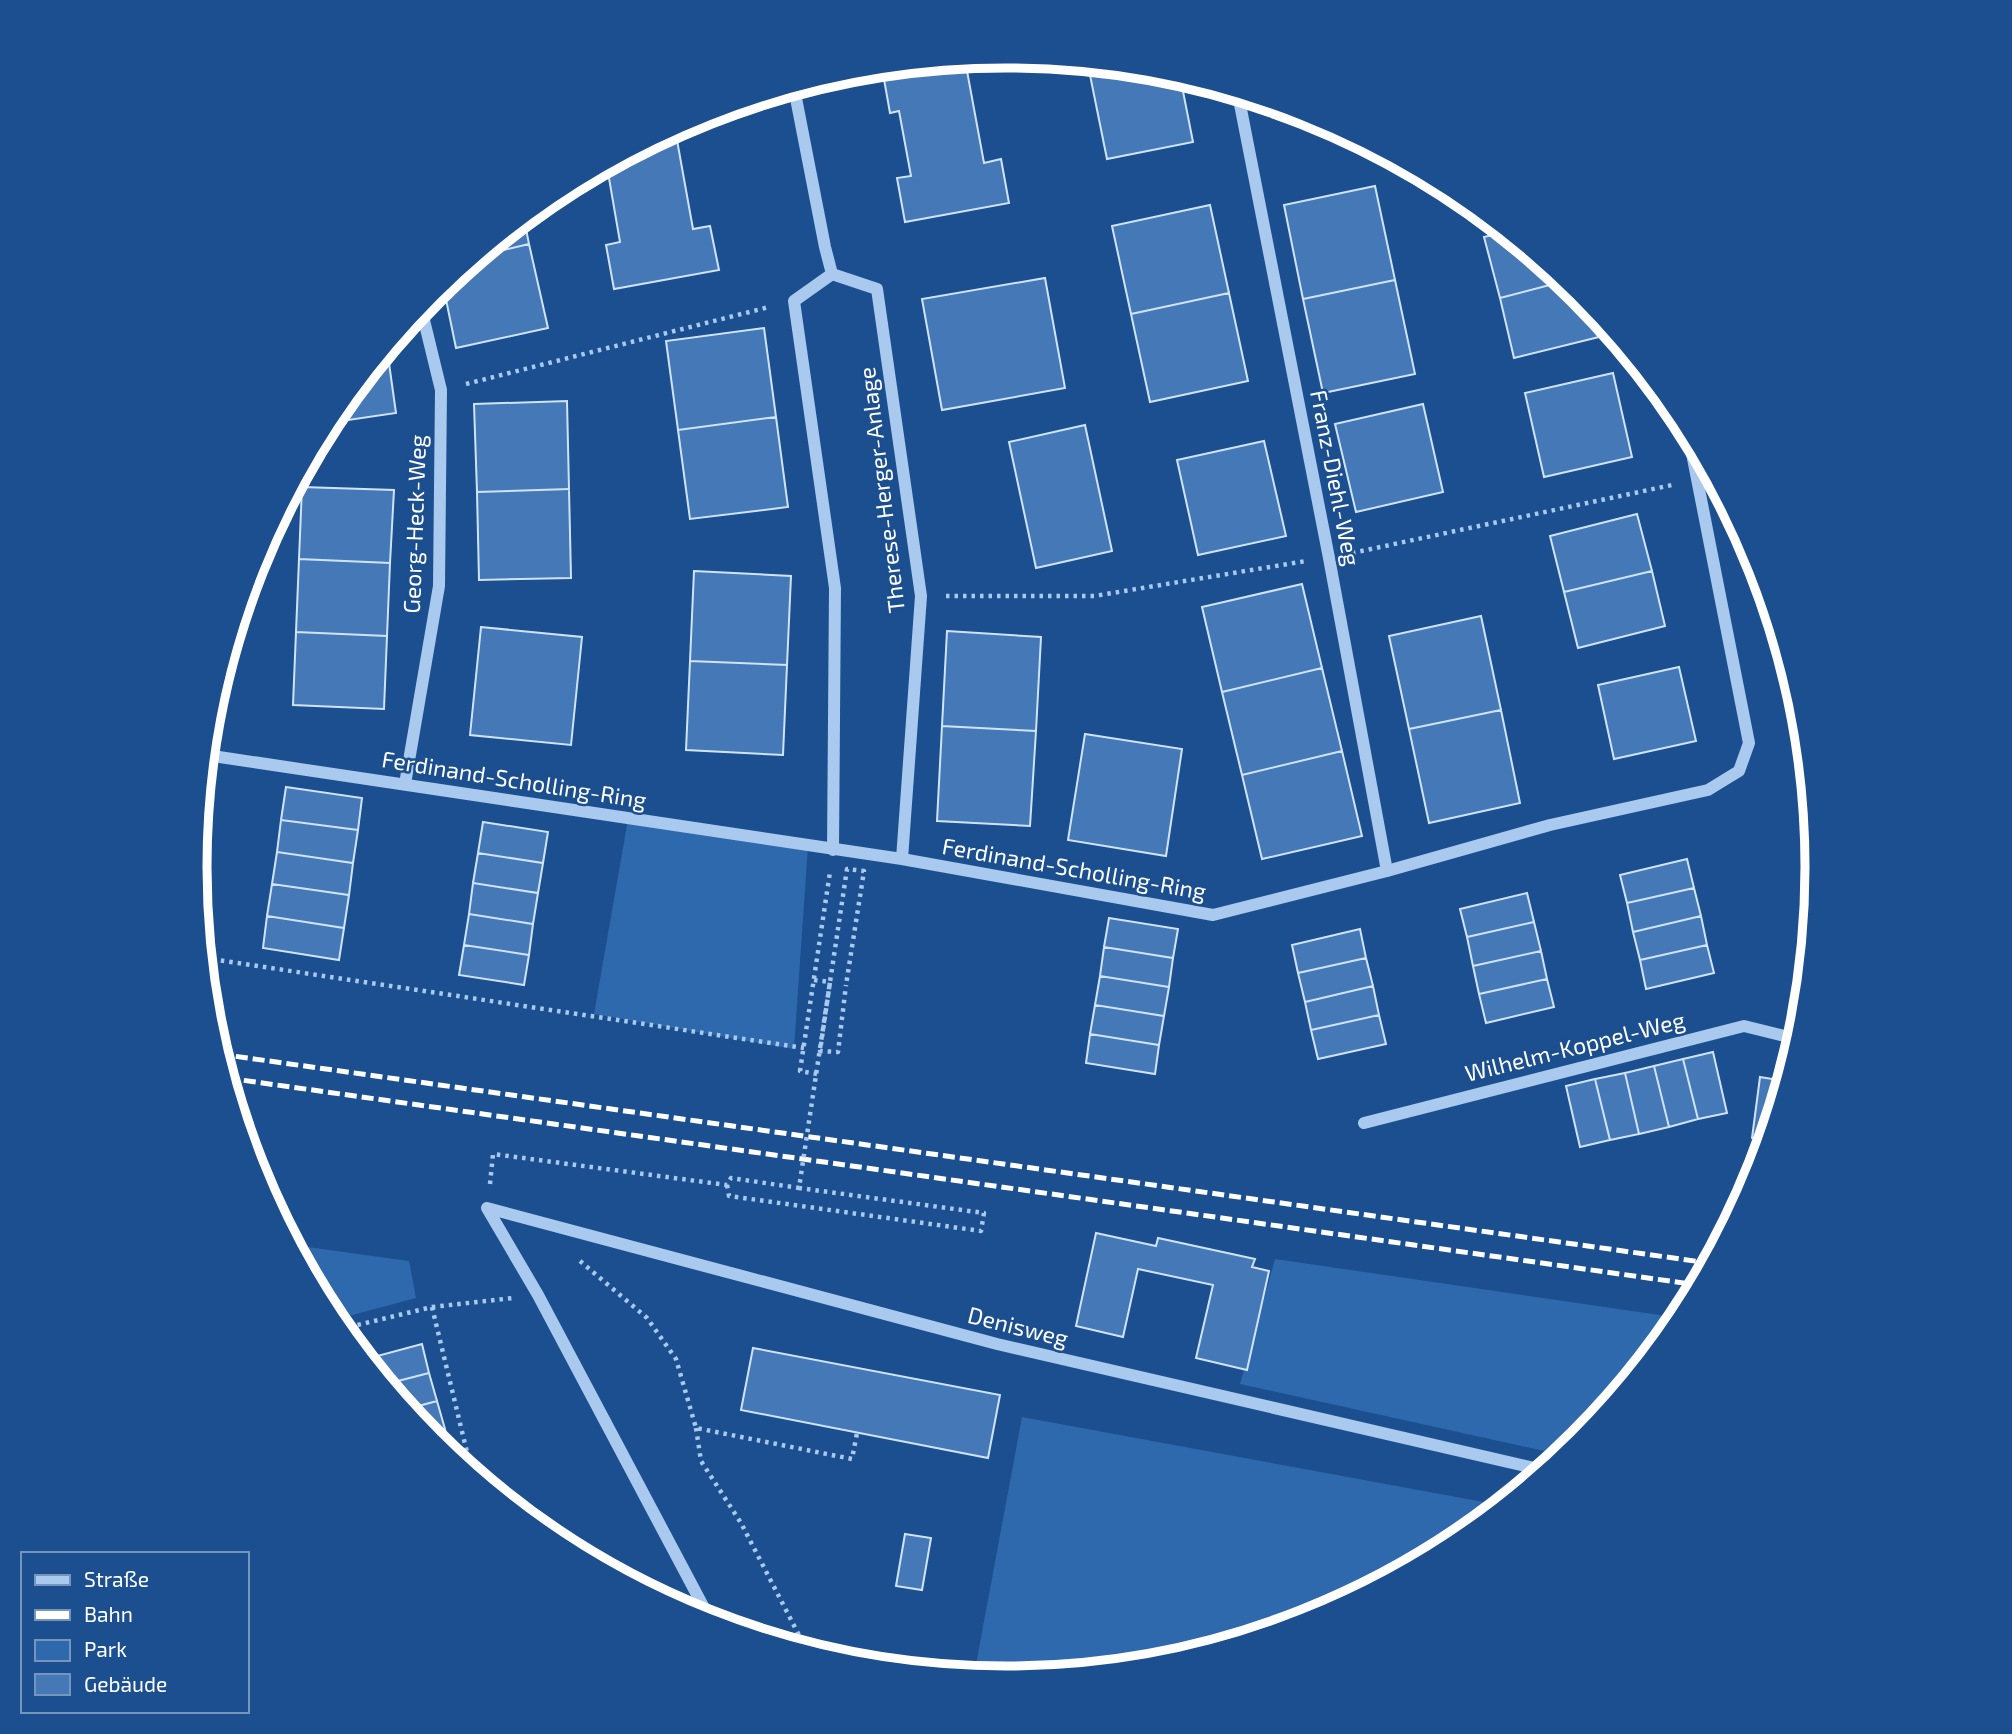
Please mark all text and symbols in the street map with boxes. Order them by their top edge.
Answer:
street label: Therese-Herger-Anlage [852,366,910,615]
street label: Franz-Diehl-Weg [1305,387,1367,568]
street label: Georg-Heck-Weg [397,434,431,614]
street label: Ferdinand-Scholling-Ring [380,744,649,814]
street label: Ferdinand-Scholling-Ring [940,831,1208,905]
street label: Wilhelm-Koppel-Weg [1462,1005,1688,1087]
street label: Denisweg [965,1300,1071,1352]
legend [21,1552,248,1713]
text: Straße [84,1566,149,1591]
text: Bahn [84,1601,133,1626]
text: Park [84,1636,127,1661]
text: Gebäude [84,1671,167,1696]

